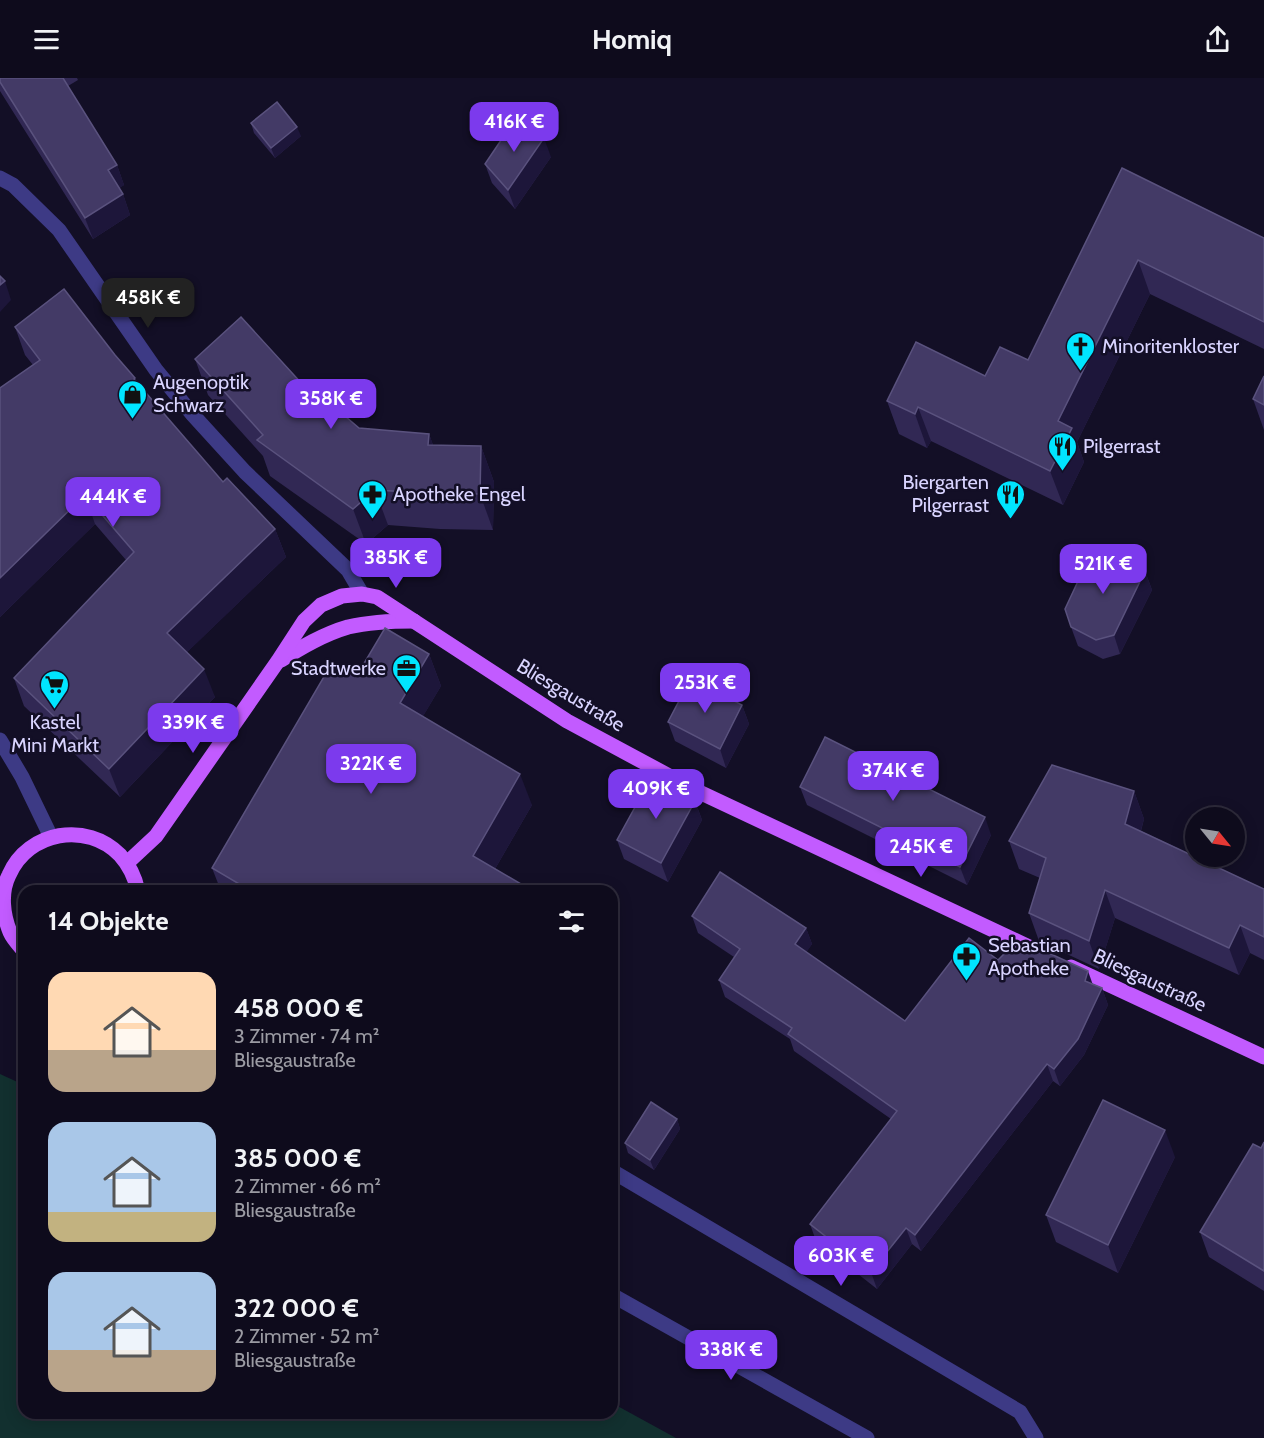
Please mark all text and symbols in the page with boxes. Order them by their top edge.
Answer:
icon: menu [30,23,63,56]
text: Homiq [592,23,672,56]
icon: share [1201,23,1234,56]
pin: 416K € [465,102,563,153]
text: 416K € [484,109,544,133]
pin: 458K € [99,278,197,329]
text: 458K € [115,285,181,309]
church icon: Minoritenkloster [1065,330,1097,372]
place label: Minoritenkloster [1102,334,1240,358]
place label: Augenoptik Schwarz [153,370,249,417]
shop icon: Augenoptik Schwarz [116,378,148,420]
pin: 358K € [282,379,380,430]
text: 358K € [299,386,363,410]
restaurant icon: Pilgerrast [1046,430,1078,472]
place label: Pilgerrast [1083,434,1161,458]
place label: Biergarten Pilgerrast [903,470,989,517]
pin: 444K € [64,477,162,528]
pharmacy icon: Apotheke Engel [356,478,388,520]
restaurant icon: Biergarten Pilgerrast [994,478,1026,520]
place label: Apotheke Engel [393,482,526,506]
text: 444K € [79,484,147,508]
pin: 385K € [347,538,445,589]
pin: 521K € [1054,544,1152,595]
text: 385K € [364,545,428,569]
text: 521K € [1074,551,1132,575]
office icon: Stadtwerke [391,652,423,694]
street label: Bliesgaustraße [513,653,629,737]
place label: Stadtwerke [291,656,386,680]
pin: 253K € [656,663,754,714]
supermarket icon: Kastel Mini Markt [39,668,71,710]
text: 253K € [674,670,736,694]
pin: 339K € [144,703,242,754]
place label: Kastel Mini Markt [11,710,99,757]
text: 339K € [162,710,224,734]
pin: 322K € [322,744,420,795]
text: 322K € [340,751,402,775]
pin: 374K € [844,751,942,802]
text: 374K € [862,758,924,782]
pin: 409K € [607,769,705,820]
text: 409K € [622,776,690,800]
north arrow [1185,807,1245,867]
map controls [1185,807,1245,867]
pin: 245K € [872,827,970,878]
text: 245K € [889,834,953,858]
text: 14 Objekte [48,905,169,937]
icon: filters [555,905,588,938]
place label: Sebastian Apotheke [988,933,1071,980]
pharmacy icon: Sebastian Apotheke [951,940,983,982]
street label: Bliesgaustraße [1090,943,1210,1017]
text: 458 000 € [234,992,363,1024]
icon: home [96,996,168,1068]
text: 3 Zimmer · 74 m² [234,1024,379,1048]
text: Bliesgaustraße [234,1048,356,1072]
text: 385 000 € [234,1142,361,1174]
icon: home [96,1146,168,1218]
text: 2 Zimmer · 66 m² [234,1174,381,1198]
text: Bliesgaustraße [234,1198,356,1222]
pin: 603K € [792,1236,890,1287]
text: 603K € [808,1243,874,1267]
text: 322 000 € [234,1292,359,1324]
icon: home [96,1296,168,1368]
text: 2 Zimmer · 52 m² [234,1324,379,1348]
pin: 338K € [682,1330,780,1381]
text: 338K € [699,1337,763,1361]
text: Bliesgaustraße [234,1348,356,1372]

